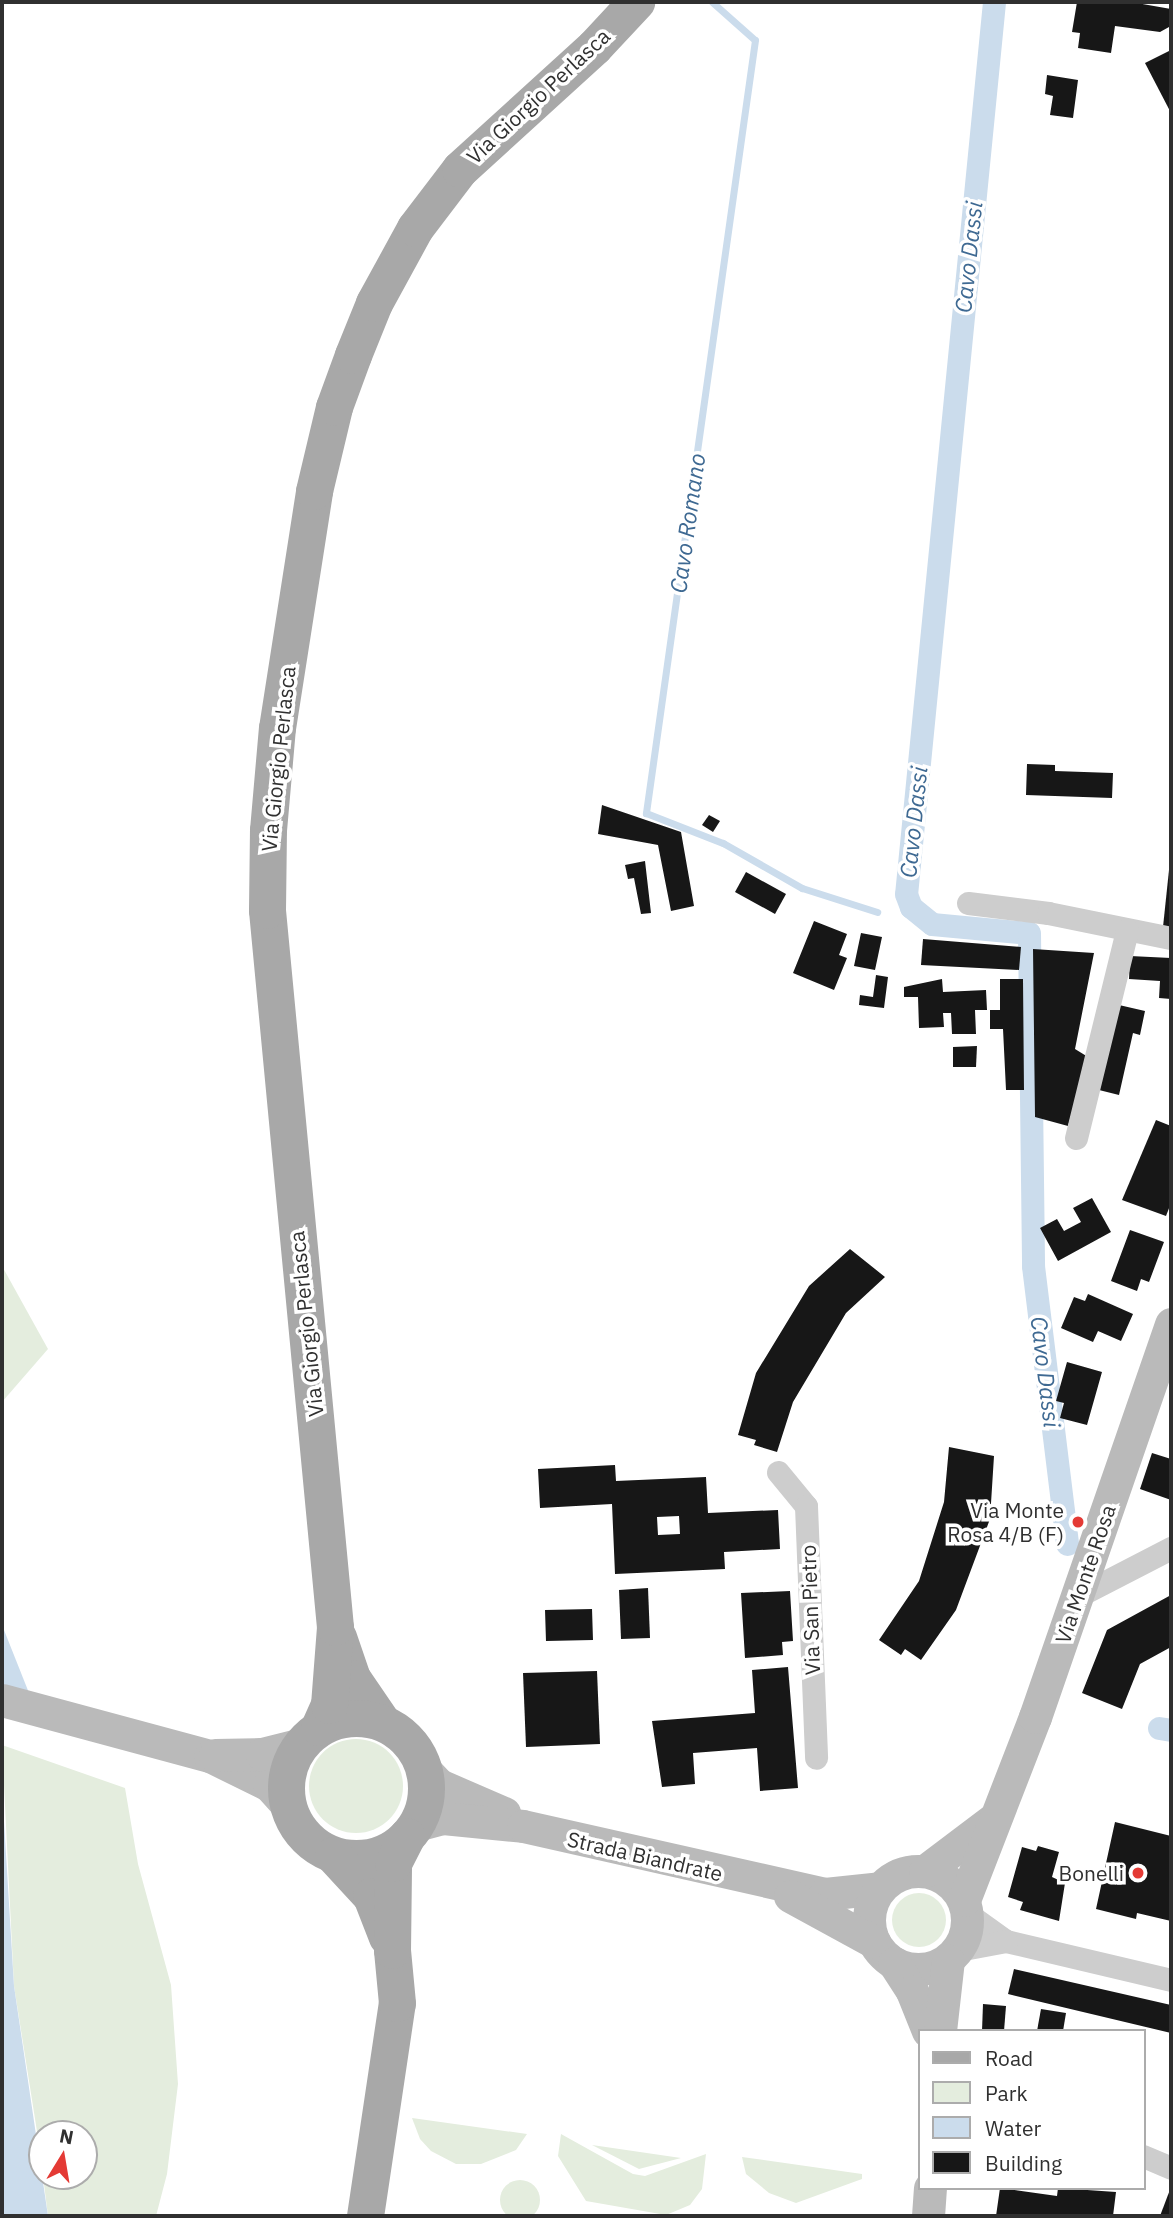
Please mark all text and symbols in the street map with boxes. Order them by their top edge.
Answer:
street label: Via Giorgio Perlasca [461,23,615,169]
water label: Cavo Dassi [948,200,988,314]
water label: Cavo Romano [664,451,710,595]
street label: Via Giorgio Perlasca [256,665,300,853]
water label: Cavo Dassi [893,765,933,879]
street label: Via Giorgio Perlasca [284,1230,328,1418]
water label: Cavo Dassi [1025,1315,1067,1429]
place label: Via Monte Rosa 4/B (F) [947,1497,1064,1547]
street label: Via Monte Rosa [1049,1501,1121,1647]
marker: Via Monte Rosa 4/B (F) [1070,1514,1086,1530]
street label: Via San Pietro [795,1544,825,1676]
street label: Strada Biandrate [565,1826,725,1886]
place label: Bonelli [1059,1860,1124,1886]
marker: Bonelli [1130,1865,1146,1881]
legend [918,2029,1145,2190]
text: Road [985,2044,1033,2072]
text: Park [985,2079,1028,2107]
text: Water [985,2114,1041,2142]
north arrow [28,2120,98,2190]
text: N [58,2123,76,2149]
text: Building [985,2149,1062,2177]

